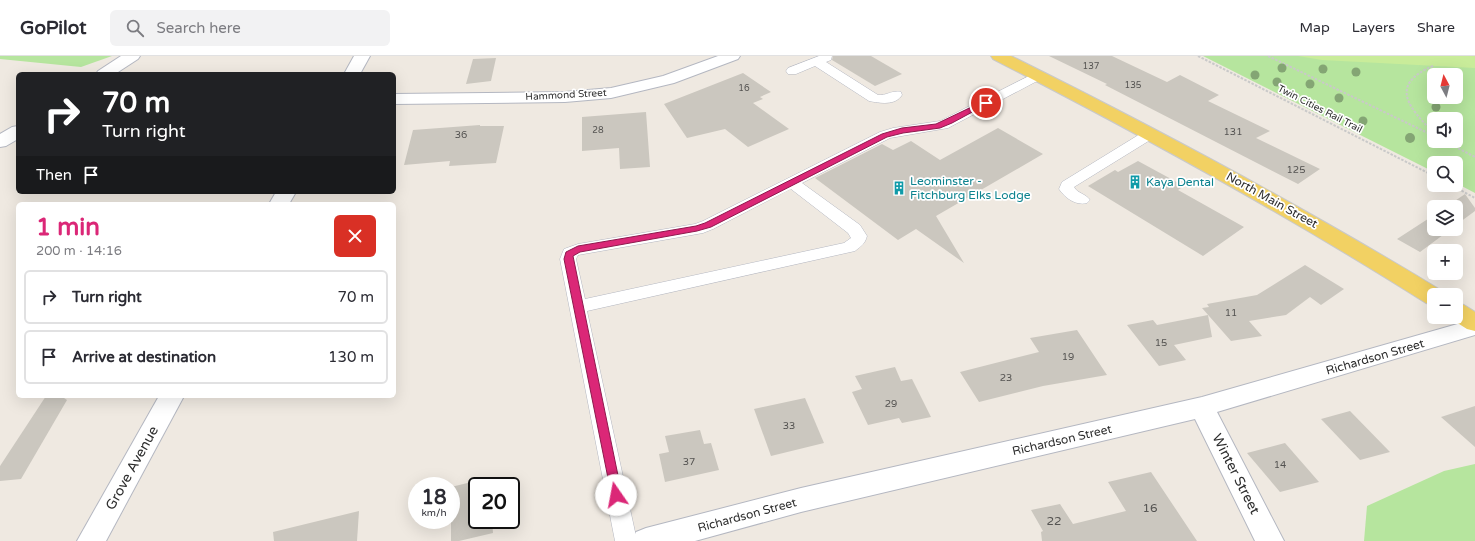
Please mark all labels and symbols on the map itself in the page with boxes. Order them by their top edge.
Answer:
house number: 137 [1083,61,1100,72]
north arrow [1427,68,1463,104]
house number: 135 [1125,80,1142,91]
street label: Twin Cities Rail Trail [1276,82,1364,136]
house number: 16 [738,83,750,94]
pin [969,86,1003,120]
street label: Hammond Street [525,87,607,103]
house number: 28 [592,125,604,136]
house number: 131 [1224,126,1242,138]
house number: 36 [455,129,467,141]
house number: 125 [1287,164,1305,176]
street label: North Main Street [1224,169,1321,231]
place label: Leominster - Fitchburg Elks Lodge [910,174,1031,202]
building icon: Kaya Dental [1127,174,1143,190]
place label: Kaya Dental [1146,175,1214,189]
building icon: Leominster - Fitchburg Elks Lodge [891,180,907,196]
house number: 11 [1225,307,1237,319]
street label: Richardson Street [1324,336,1426,378]
house number: 15 [1155,337,1167,349]
house number: 19 [1062,351,1074,363]
house number: 23 [1000,372,1012,384]
house number: 29 [885,398,897,410]
house number: 33 [783,420,795,432]
street label: Richardson Street [1011,422,1114,458]
street label: Grove Avenue [102,423,162,513]
street label: Winter Street [1208,431,1264,518]
house number: 37 [683,456,695,468]
house number: 14 [1274,459,1286,471]
position arrow [595,474,637,516]
speed limit sign: 20 [468,477,520,529]
street label: Richardson Street [696,495,798,535]
house number: 16 [1142,501,1158,515]
house number: 22 [1046,514,1062,528]

